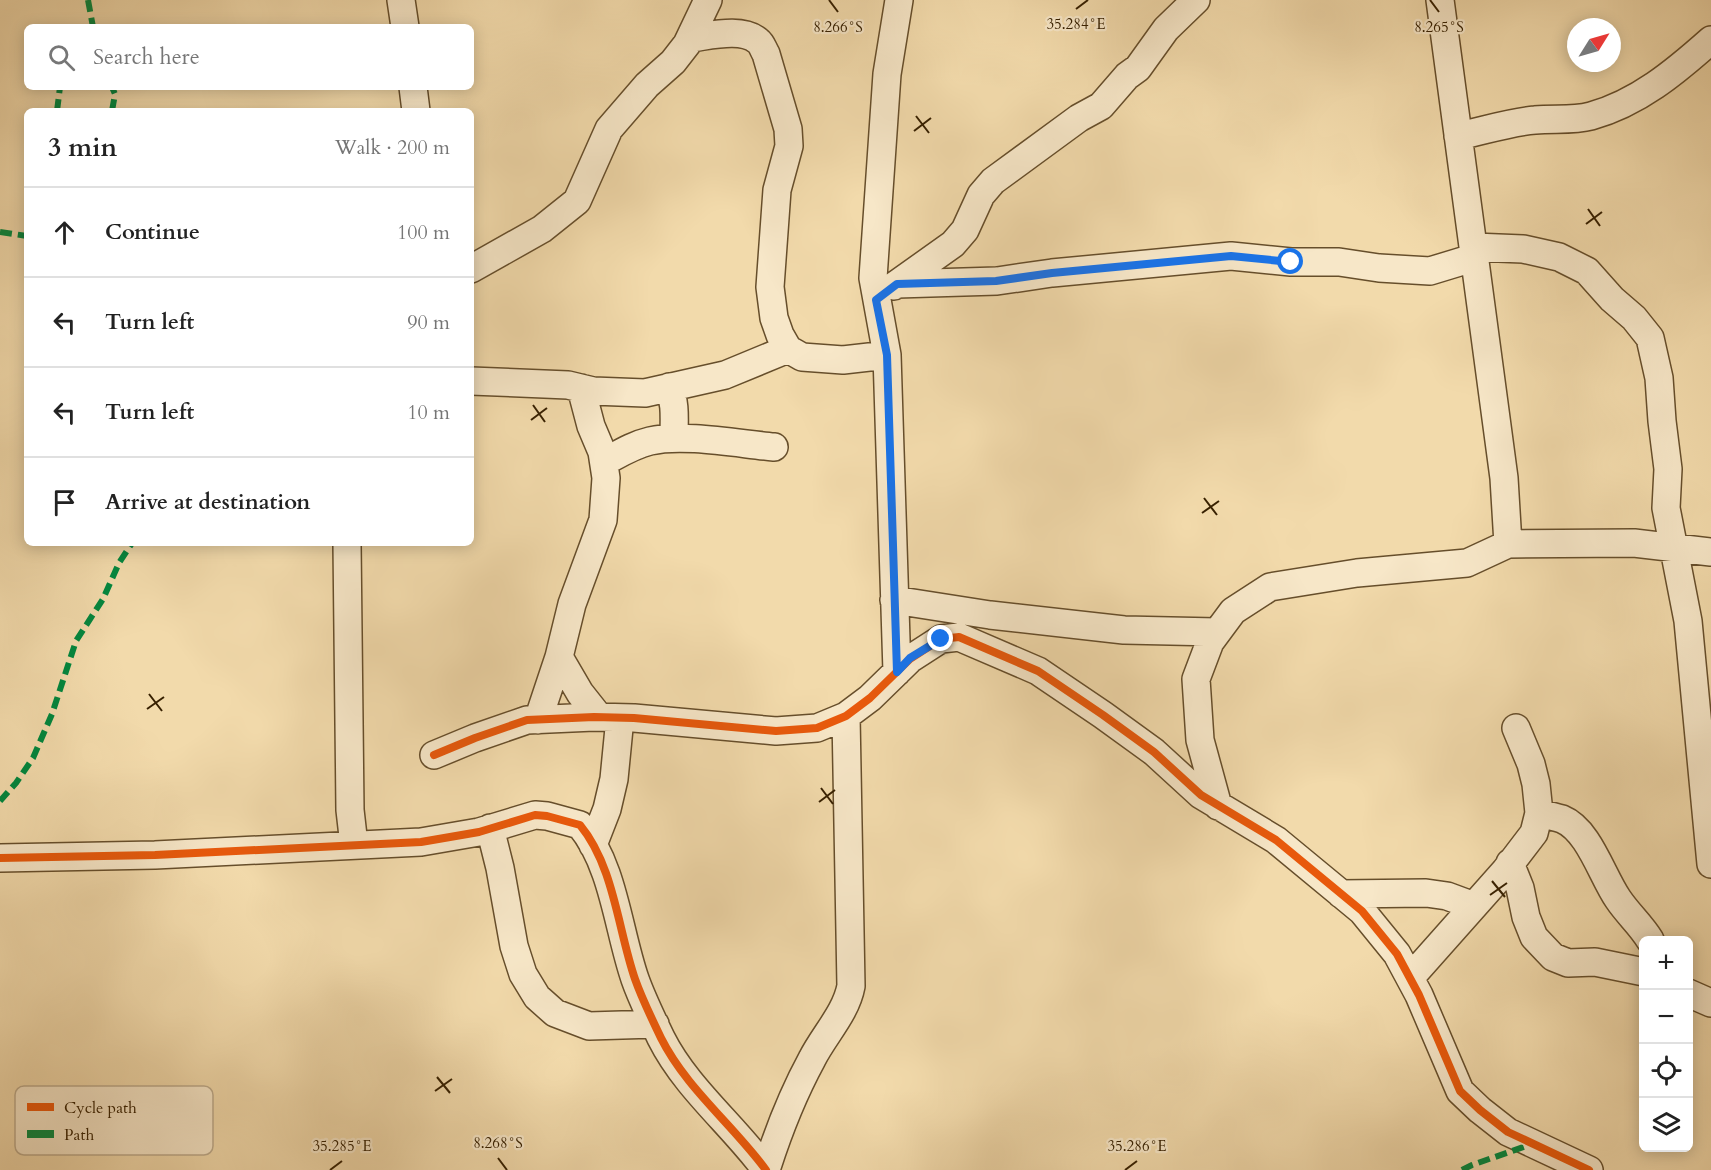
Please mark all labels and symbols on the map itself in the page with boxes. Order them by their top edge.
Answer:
text: 35.284°E [1046,14,1106,34]
text: 8.266°S [813,17,863,37]
text: 8.265°S [1414,17,1464,37]
north arrow [1567,18,1621,72]
route start [1277,248,1303,274]
route end [927,625,953,651]
legend [15,1086,213,1155]
text: Cycle path [64,1097,137,1119]
text: Path [64,1124,94,1146]
text: 8.268°S [473,1133,523,1153]
text: 35.285°E [312,1136,372,1156]
text: 35.286°E [1107,1136,1167,1156]

